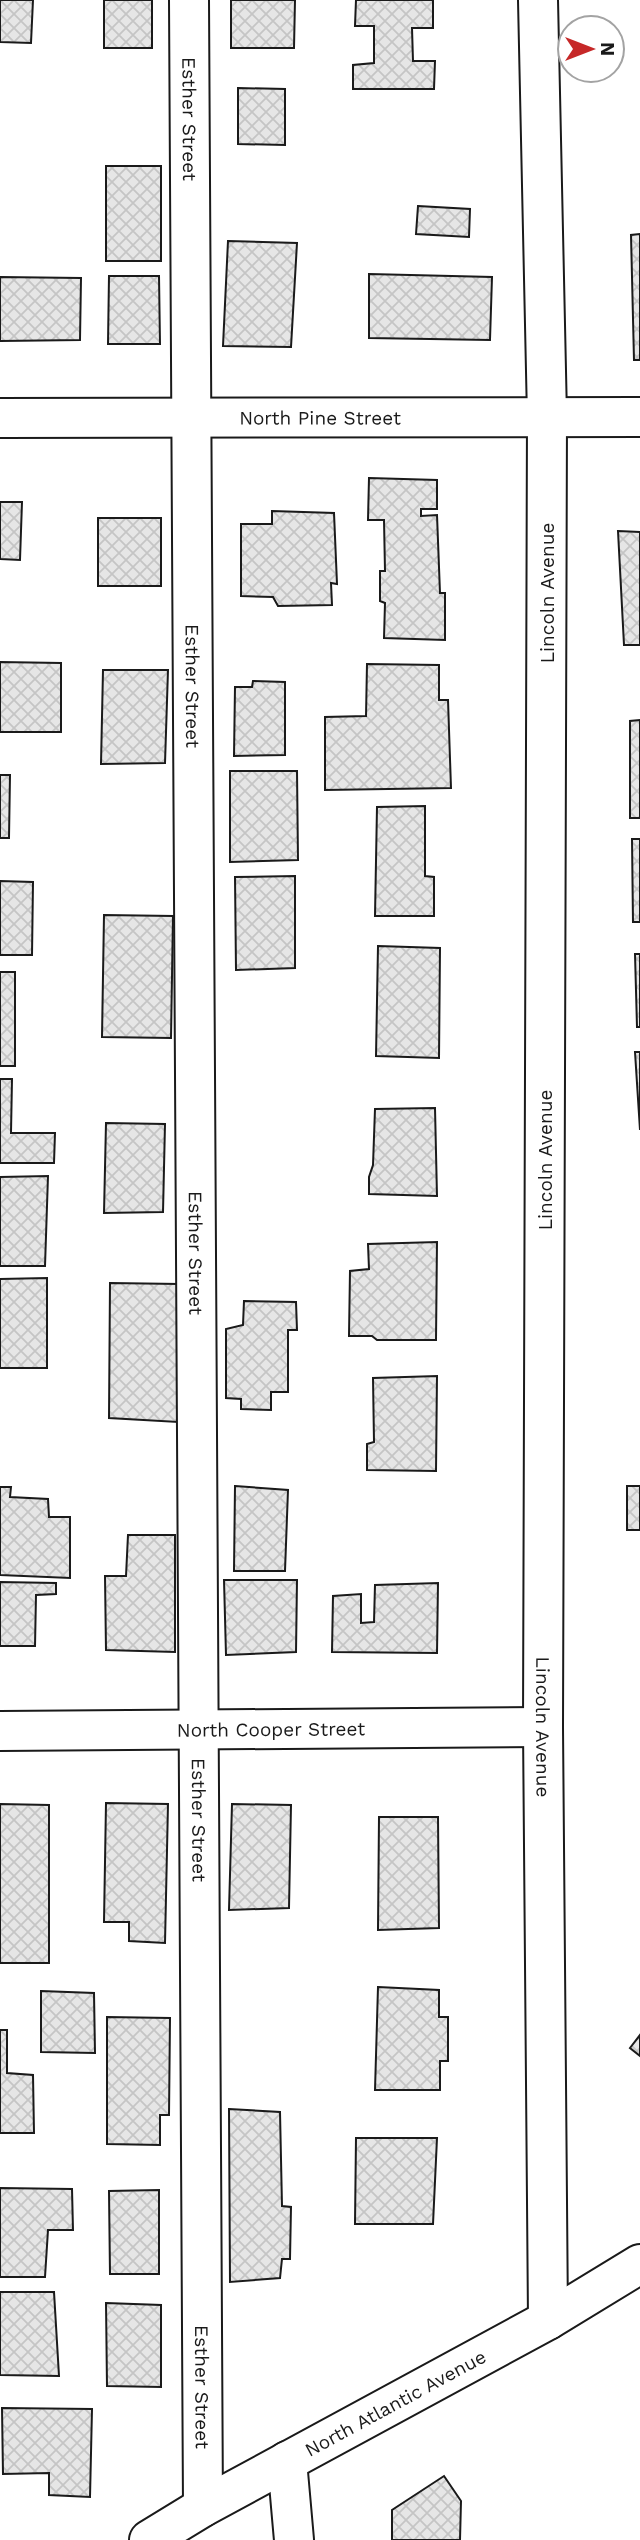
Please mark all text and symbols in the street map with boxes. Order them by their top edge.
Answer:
north arrow [556,14,626,84]
text: N [596,42,619,56]
street label: Esther Street [178,57,202,181]
street label: North Pine Street [239,406,401,429]
street label: Lincoln Avenue [536,523,559,663]
street label: Esther Street [181,624,205,748]
street label: Lincoln Avenue [534,1090,557,1230]
street label: Esther Street [184,1191,208,1315]
street label: Lincoln Avenue [531,1656,555,1797]
street label: North Cooper Street [177,1717,365,1741]
street label: Esther Street [187,1758,211,1882]
street label: Esther Street [190,2325,214,2449]
street label: North Atlantic Avenue [301,2344,490,2461]

